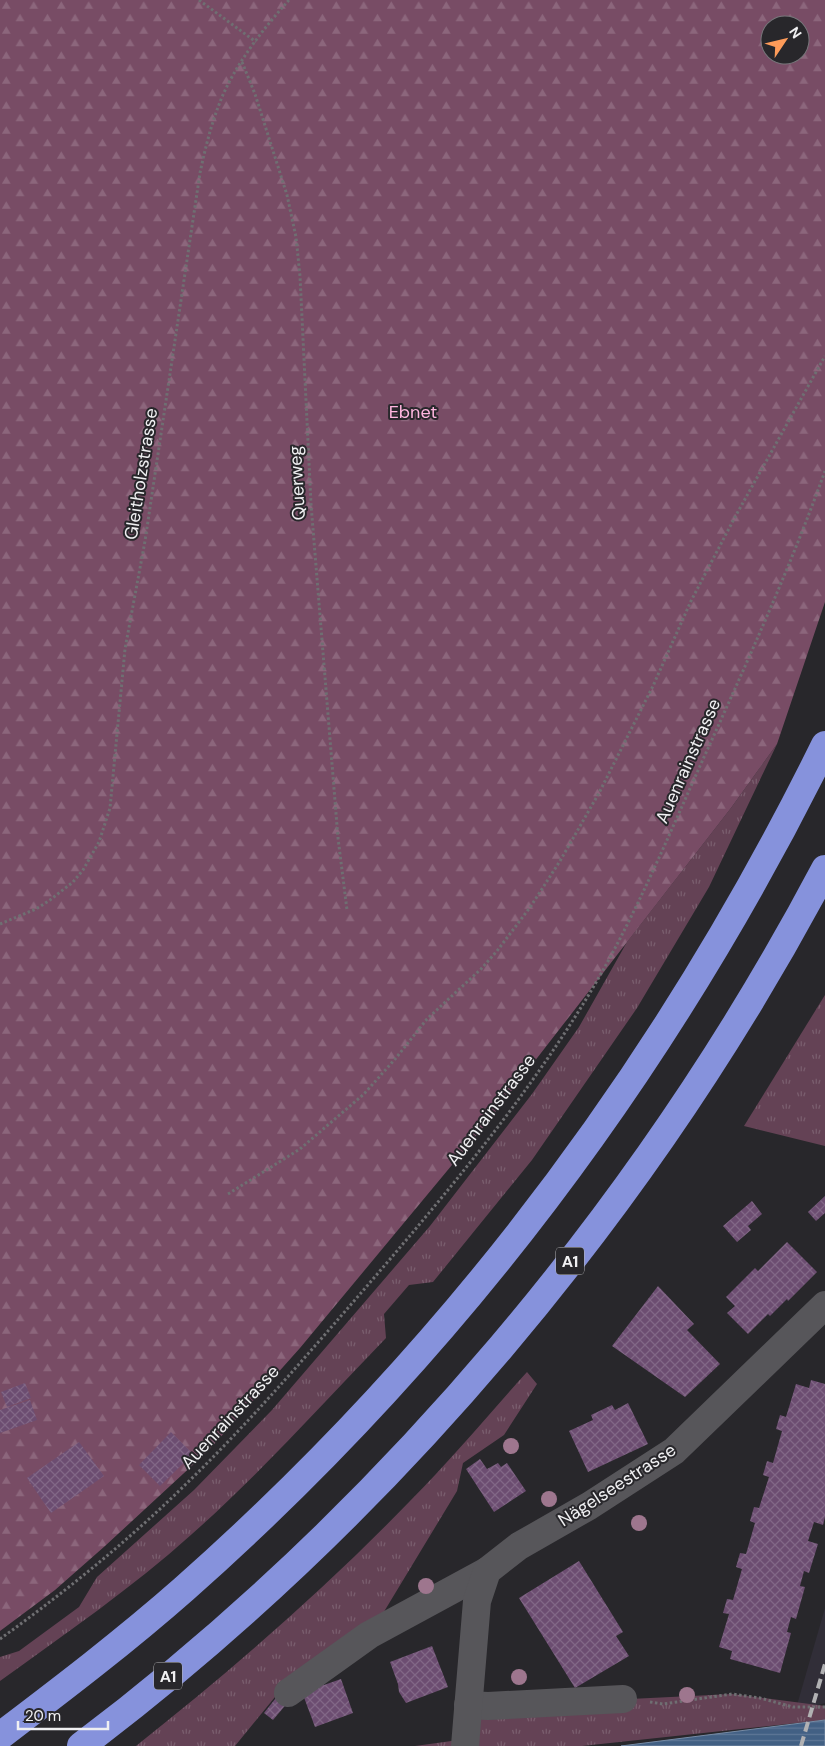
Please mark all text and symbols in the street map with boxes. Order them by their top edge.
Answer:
north arrow [760,15,810,65]
text: N [785,23,806,42]
park label: Ebnet [389,400,437,424]
street label: Gleitholzstrasse [119,406,163,542]
street label: Querweg [283,445,311,521]
street label: Auenrainstrasse [650,695,726,827]
street label: Auenrainstrasse [441,1049,541,1171]
road number: A1 [556,1248,584,1274]
street label: Auenrainstrasse [175,1360,285,1474]
street label: Nägelseestrasse [553,1438,681,1532]
road number: A1 [154,1662,182,1690]
scale bar [18,1698,108,1730]
text: 20 m [25,1706,61,1726]

